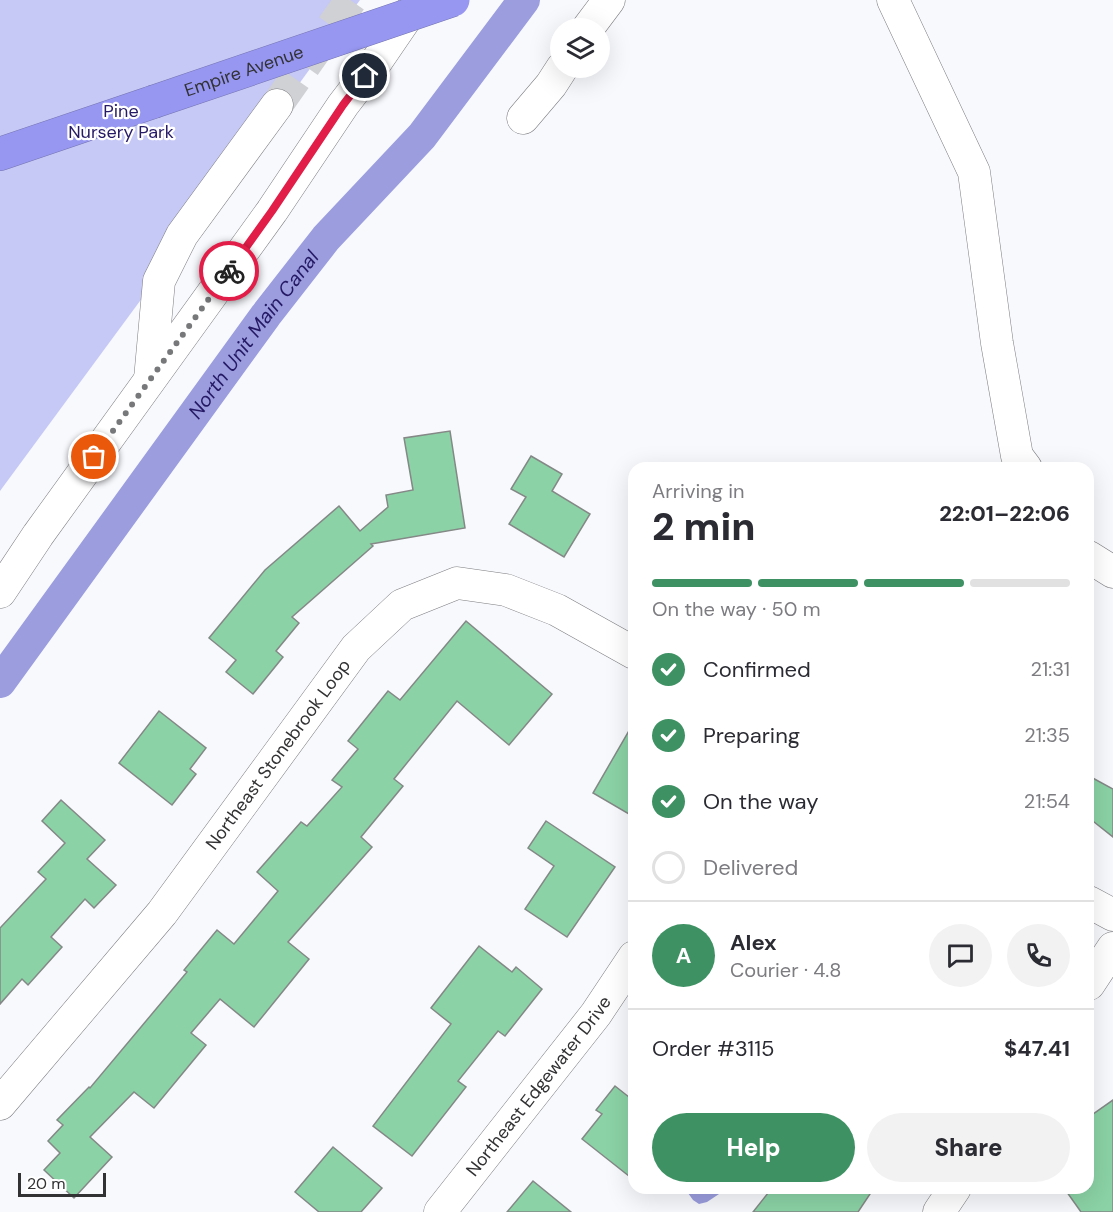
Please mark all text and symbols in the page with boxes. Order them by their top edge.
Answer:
map controls [550,18,610,78]
button: layers [550,18,610,78]
street label: Empire Avenue [181,40,307,102]
pin [339,50,390,101]
icon: home [348,59,381,92]
park label: Pine Nursery Park [68,99,174,144]
courier [199,241,259,301]
water label: North Unit Main Canal [182,245,325,424]
icon: bike [213,255,246,288]
pin [68,431,119,482]
icon: bag [77,440,110,473]
text: Arriving in [652,478,744,504]
text: 22:01–22:06 [939,499,1070,528]
text: 2 min [652,501,756,552]
text: On the way · 50 m [652,596,821,622]
icon: check [652,653,685,686]
street label: Northeast Stonebrook Loop [200,654,356,855]
text: Confirmed [703,655,811,684]
text: 21:31 [1030,656,1070,682]
icon: check [652,719,685,752]
text: Preparing [703,721,800,750]
text: 21:35 [1024,722,1070,748]
icon: check [652,785,685,818]
text: On the way [703,787,818,816]
text: 21:54 [1024,788,1070,814]
text: Delivered [703,853,798,882]
button: chat [929,924,992,987]
button: phone [1007,924,1070,987]
text: Alex [730,928,777,957]
text: A [676,941,691,970]
text: Courier · 4.8 [730,957,841,983]
street label: Northeast Edgewater Drive [461,991,617,1181]
text: Order #3115 [652,1034,775,1063]
text: $47.41 [1004,1034,1070,1063]
button: Help [652,1113,855,1182]
button: Share [867,1113,1070,1182]
scale bar [18,1170,106,1198]
text: 20 m [27,1173,66,1194]

